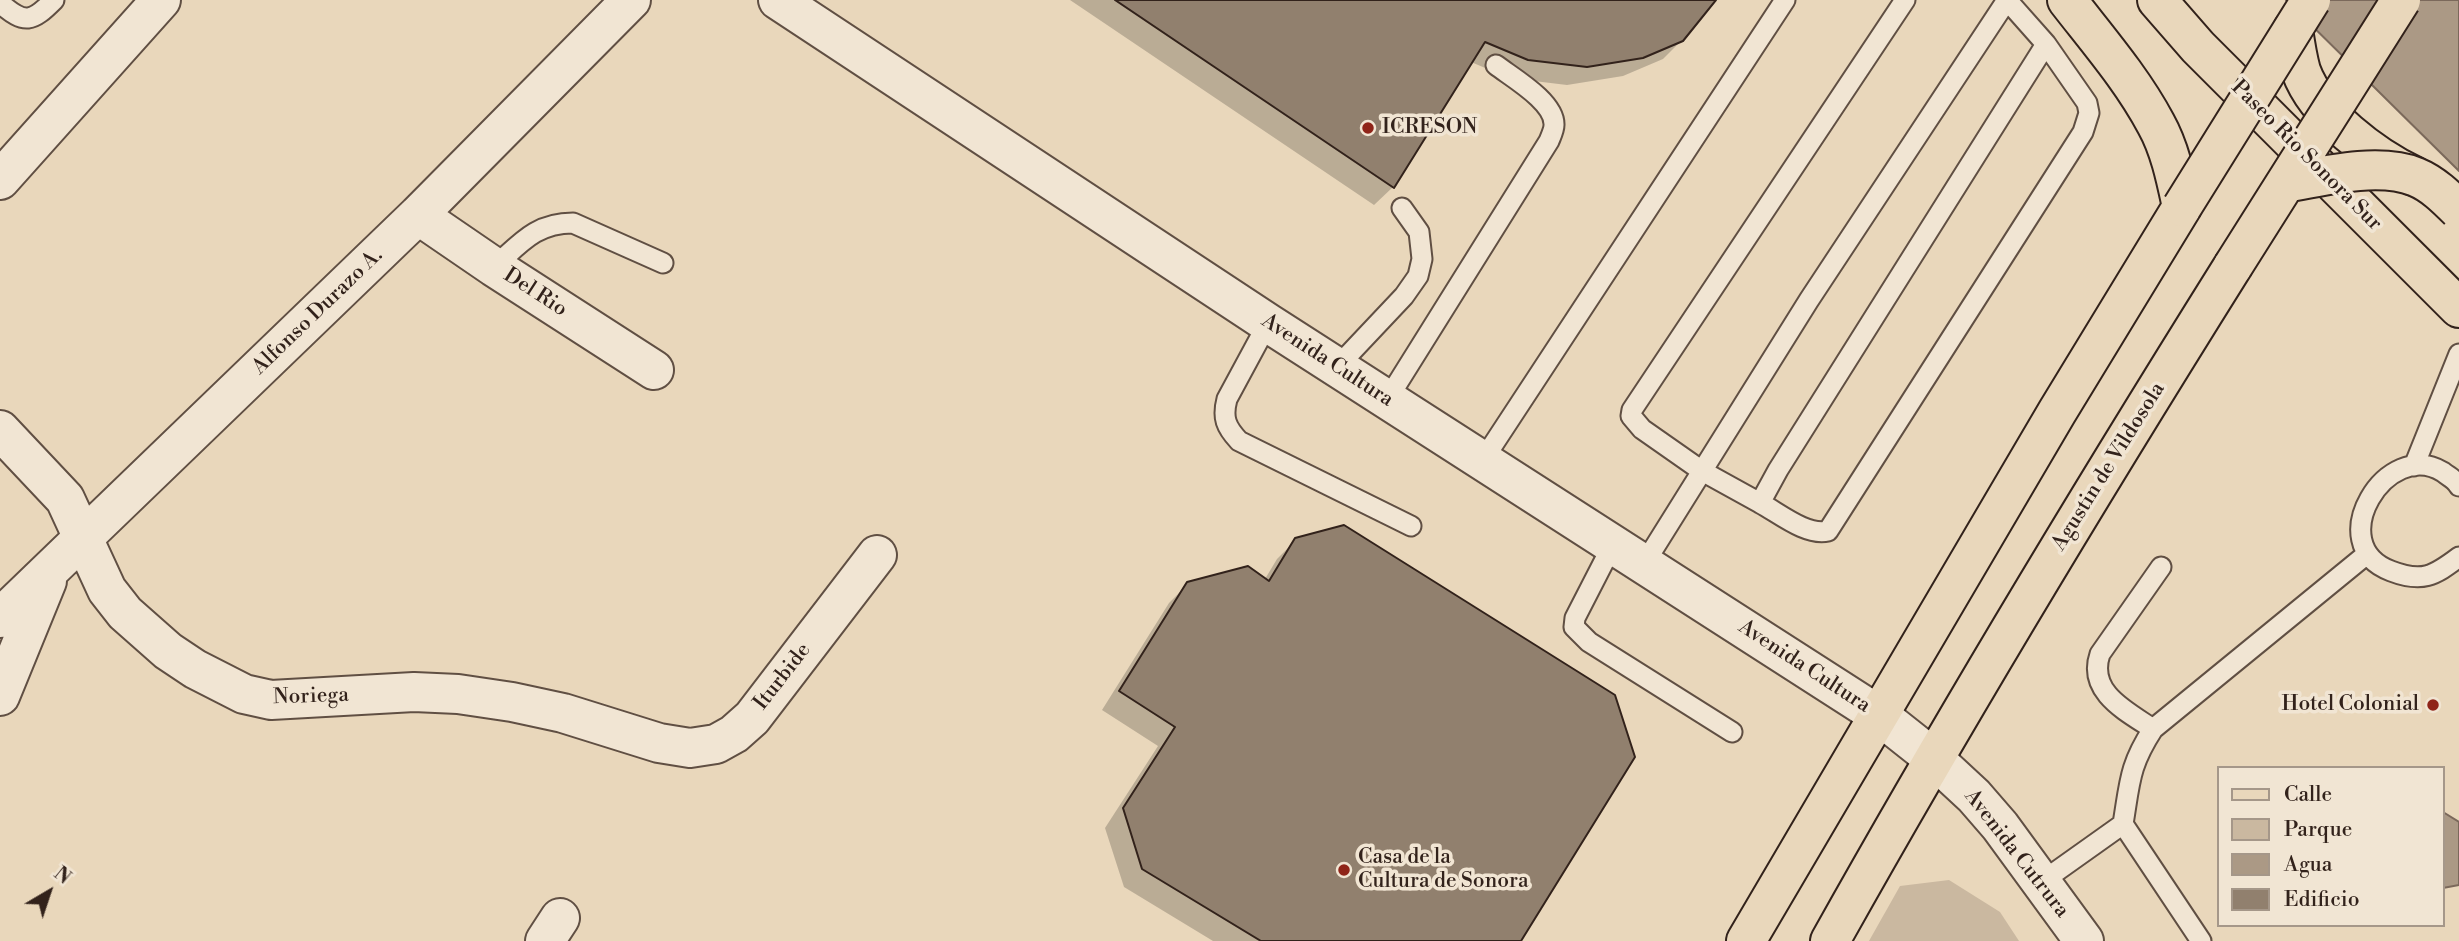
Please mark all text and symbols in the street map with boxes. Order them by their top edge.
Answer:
street label: Paseo Rio Sonora Sur [2225,75,2387,237]
place label: ICRESON [1382,115,1477,141]
marker: ICRESON [1360,120,1376,136]
street label: Alfonso Durazo A. [248,243,388,381]
street label: Del Rio [498,263,572,323]
street label: Avenida Cultura [1256,309,1398,413]
street label: Agustin de Vildosola [2047,378,2171,556]
street label: Avenida Cultura [1733,615,1875,719]
street label: Iturbide [749,639,817,715]
street label: Noriega [273,683,349,711]
place label: Hotel Colonial [2282,692,2419,718]
marker: Hotel Colonial [2425,697,2441,713]
legend [2218,766,2445,927]
text: Calle [2284,782,2332,808]
street label: Avenida Cutrura [1958,785,2074,923]
text: Parque [2284,817,2352,843]
place label: Casa de la Cultura de Sonora [1358,845,1529,895]
text: Agua [2284,852,2332,878]
north arrow [14,857,84,927]
text: N [49,862,76,890]
marker: Casa de la Cultura de Sonora [1336,862,1352,878]
text: Edificio [2284,887,2360,913]

